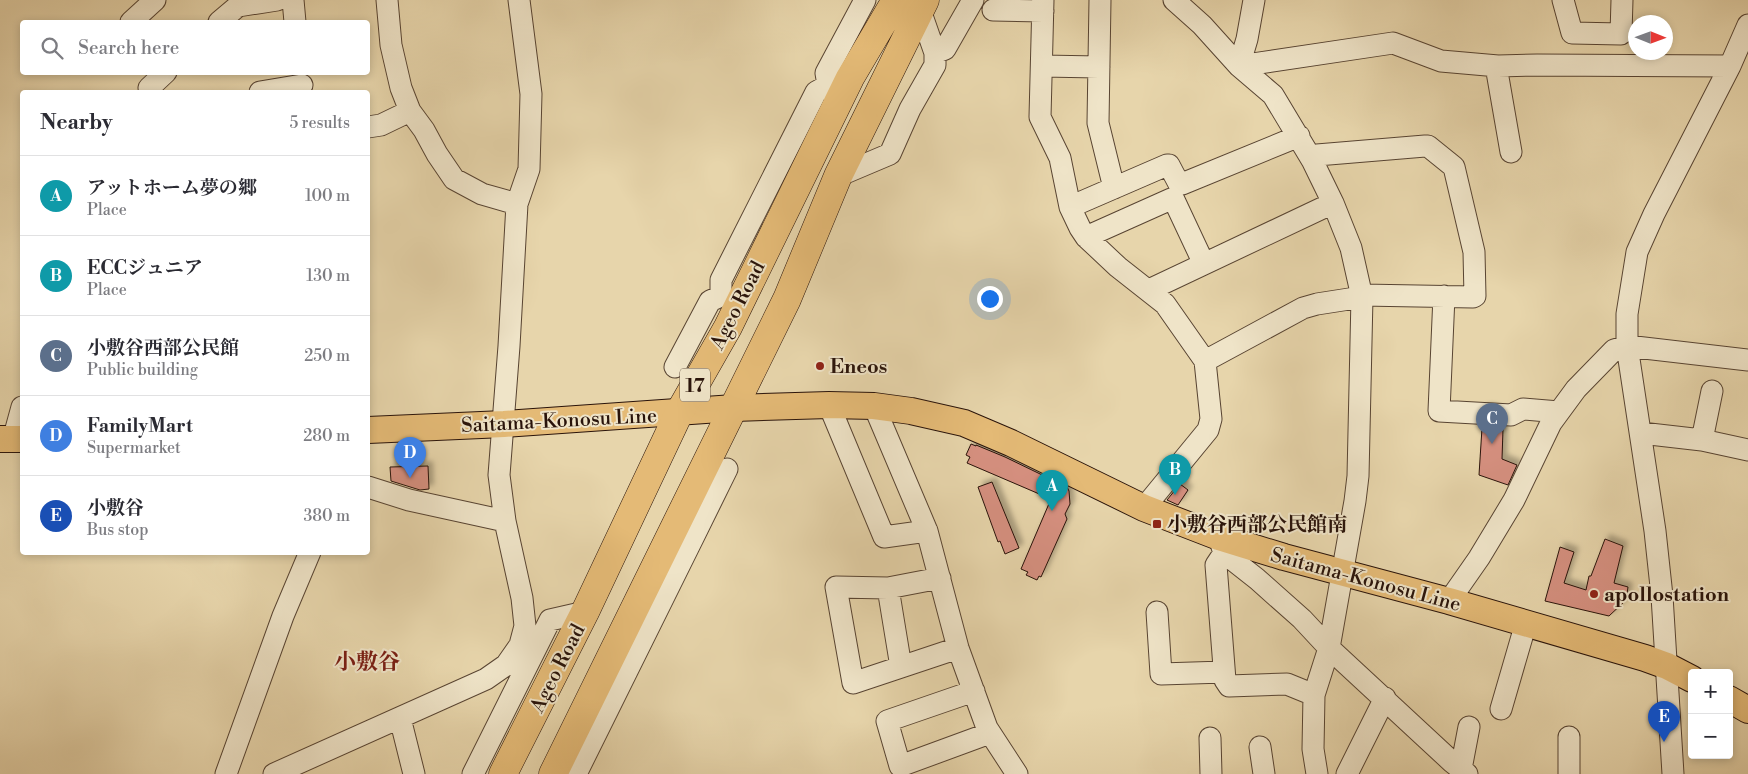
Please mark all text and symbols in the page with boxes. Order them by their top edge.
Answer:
north arrow [1628,15,1673,60]
search box [20,20,370,75]
icon: search [38,34,66,62]
text: Search here [78,36,179,60]
text: Nearby [40,110,113,136]
text: 5 results [289,113,350,133]
text: アットホーム夢の郷 [87,176,257,200]
text: A [50,186,62,206]
text: 100 m [305,186,350,206]
text: Place [87,200,127,220]
text: ECCジュニア [87,256,203,280]
street label: Ageo Road [705,257,772,355]
text: B [50,266,62,286]
text: 130 m [306,266,350,286]
text: Place [87,280,127,300]
your location [977,286,1003,312]
text: 小敷谷西部公民館 [87,336,239,360]
text: C [50,346,62,366]
text: 250 m [304,346,350,366]
place label: Eneos [830,355,887,380]
text: Public building [87,360,198,380]
marker: Eneos [814,360,826,372]
road number: 17 [680,368,710,402]
pin: C [1476,403,1508,444]
street label: Saitama-Konosu Line [461,404,658,439]
text: FamilyMart [87,414,193,438]
text: D [50,426,62,446]
text: 280 m [303,426,350,446]
pin: D [394,437,426,478]
text: Supermarket [87,438,181,458]
pin: B [1159,454,1191,495]
pin: A [1036,470,1068,511]
text: 小敷谷 [87,496,144,520]
text: E [50,506,62,526]
text: 380 m [303,506,350,526]
place label: 小敷谷西部公民館南 [1167,513,1347,538]
marker: 小敷谷西部公民館南 [1151,518,1163,530]
text: Bus stop [87,520,149,540]
street label: Saitama-Konosu Line [1268,543,1464,618]
place label: apollostation [1604,583,1730,608]
marker: apollostation [1588,588,1600,600]
street label: Ageo Road [525,620,592,718]
district label: 小敷谷 [334,649,400,676]
map controls [1688,669,1733,759]
button: + [1688,669,1733,714]
pin: E [1648,701,1680,742]
button: − [1688,714,1733,759]

